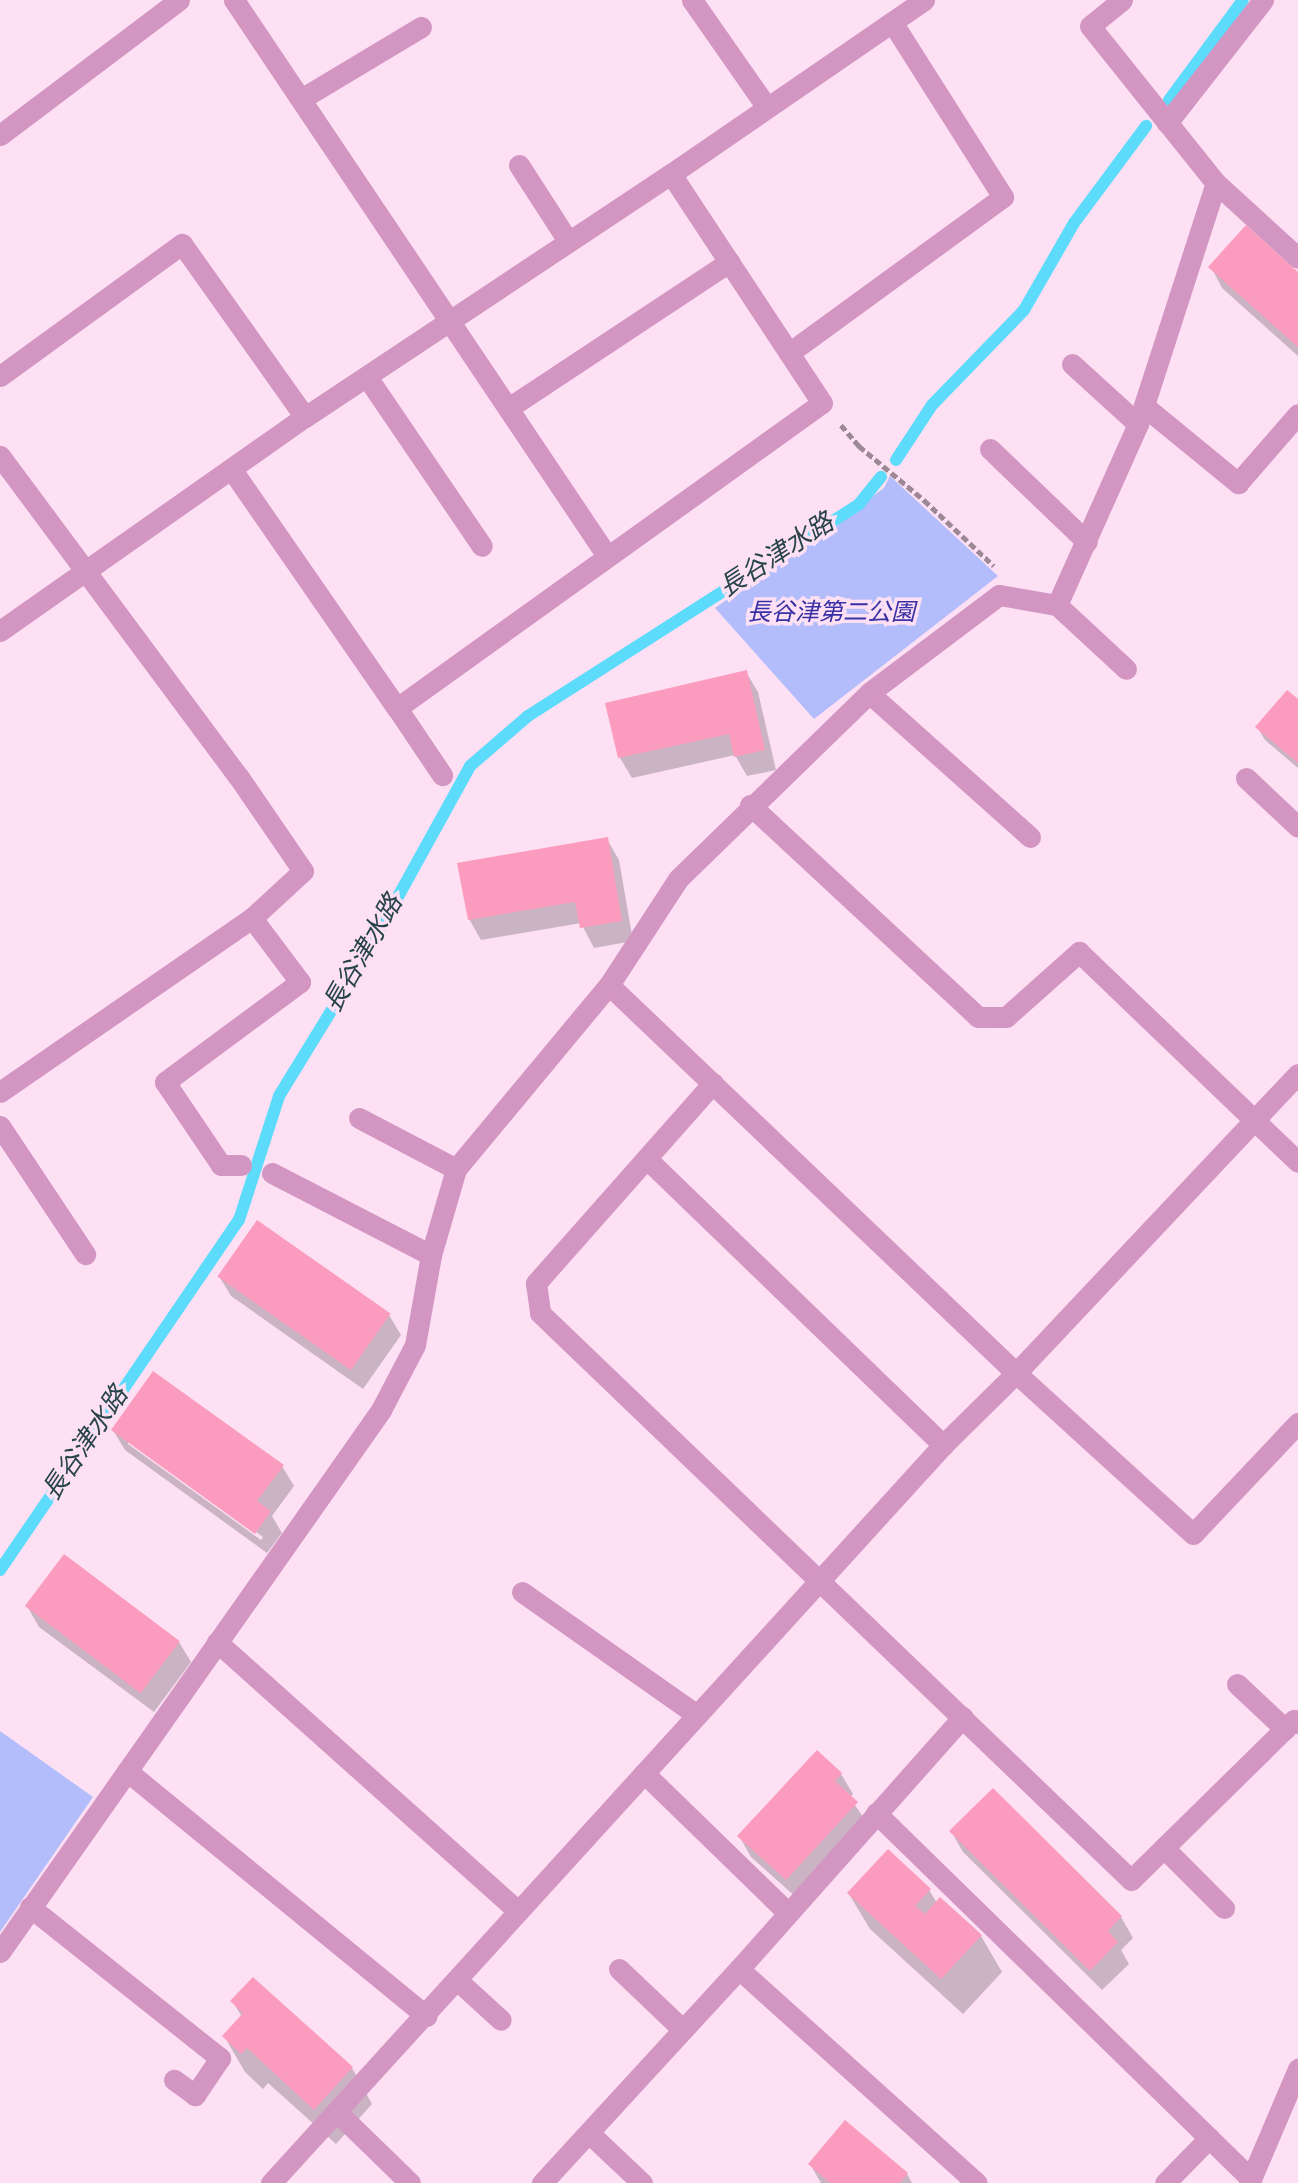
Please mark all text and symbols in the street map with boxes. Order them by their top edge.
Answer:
water label: 長谷津水路 [714,508,840,604]
park label: 長谷津第二公園 [747,600,915,628]
water label: 長谷津水路 [318,890,410,1018]
water label: 長谷津水路 [37,1381,135,1507]

